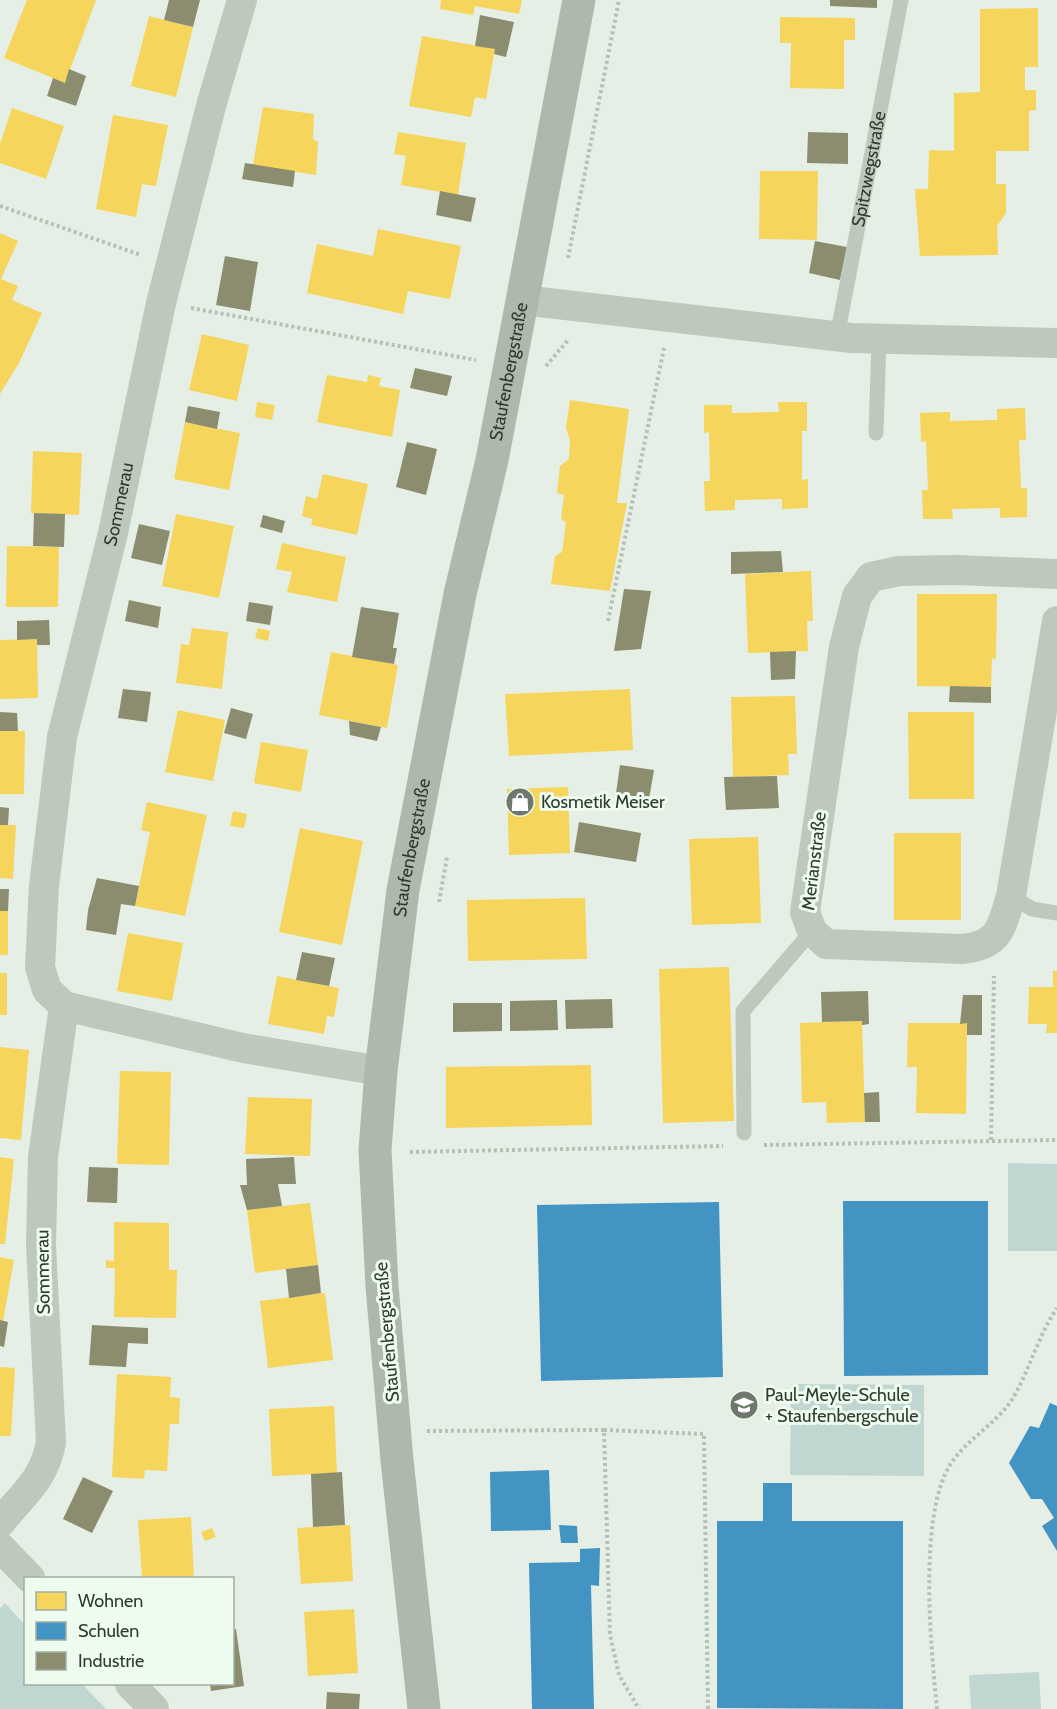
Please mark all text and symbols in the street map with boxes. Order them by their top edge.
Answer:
street label: Spitzwegstraße [847,109,891,229]
street label: Staufenbergstraße [485,301,533,443]
street label: Sommerau [99,461,138,548]
street label: Staufenbergstraße [389,777,435,918]
shop icon: Kosmetik Meiser [504,786,536,818]
place label: Kosmetik Meiser [541,791,665,813]
street label: Merianstraße [797,810,831,912]
street label: Sommerau [31,1229,55,1315]
street label: Staufenbergstraße [370,1261,404,1403]
place label: Paul-Meyle-Schule + Staufenbergschule [765,1384,918,1427]
school or university icon: Paul-Meyle-Schule + Staufenbergschule [728,1389,760,1421]
legend [24,1577,234,1685]
text: Wohnen [78,1590,143,1612]
text: Schulen [78,1620,139,1642]
text: Industrie [78,1650,144,1672]

